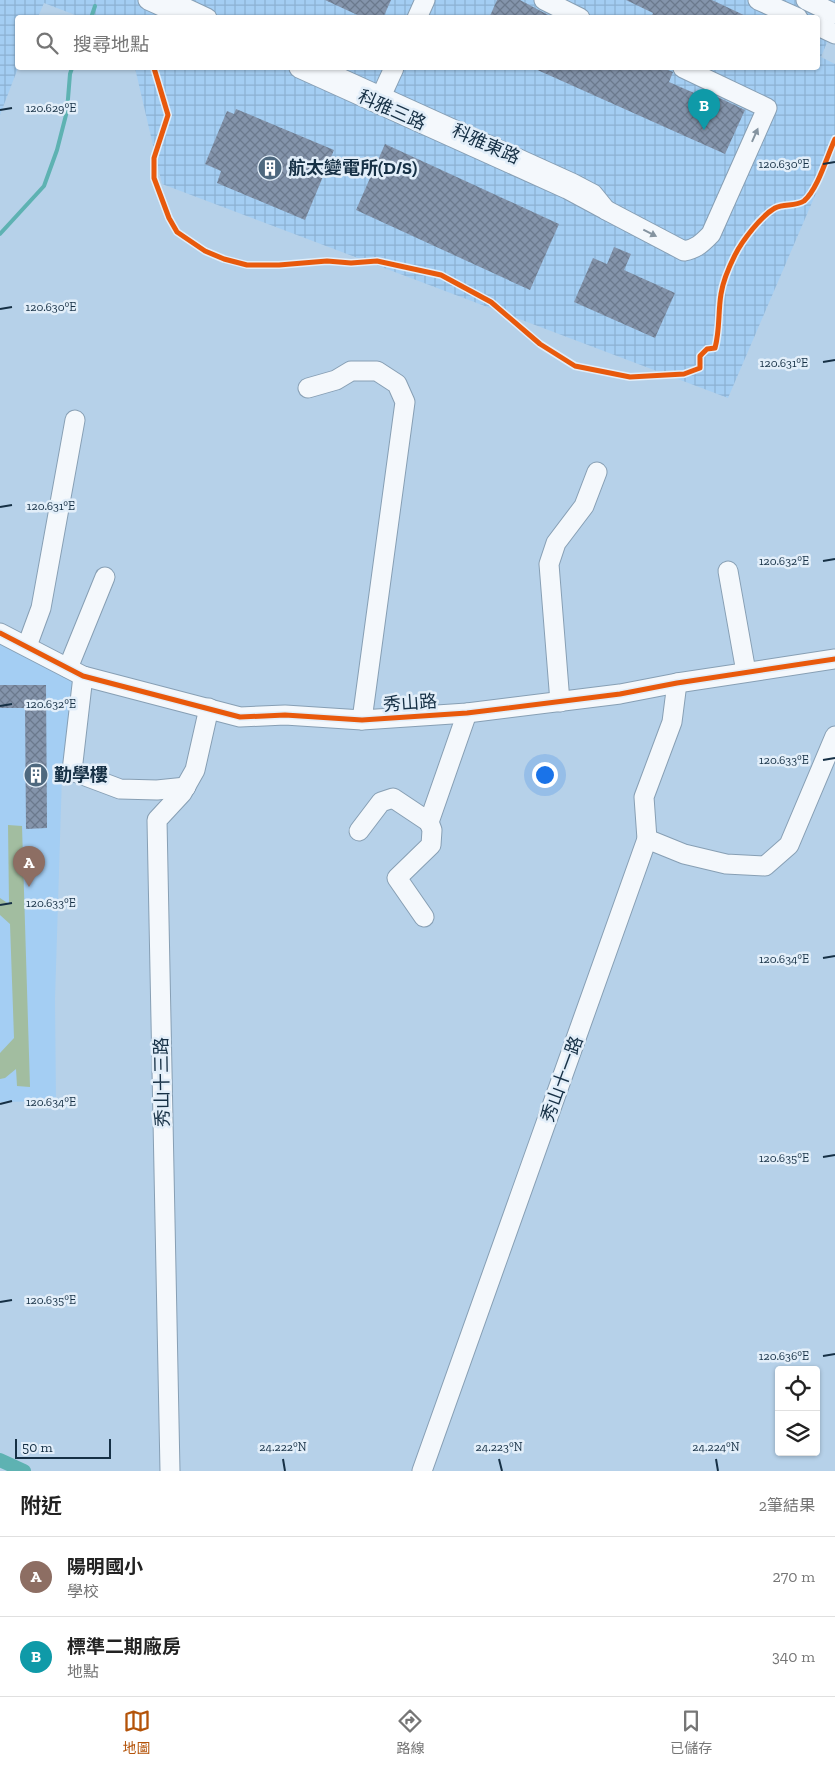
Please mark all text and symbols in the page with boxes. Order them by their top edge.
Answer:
search box [15,15,820,70]
icon: search [33,29,61,57]
text: 搜尋地點 [73,33,149,56]
street label: 科雅三路 [355,85,429,135]
pin: B [688,89,720,130]
text: 120.629°E [26,101,76,115]
street label: 科雅東路 [449,119,523,169]
one-way arrow [751,128,759,142]
building icon: 航太變電所(D/S) [257,155,283,181]
place label: 航太變電所(D/S) [288,157,417,179]
text: 120.630°E [759,157,809,171]
one-way arrow [643,229,657,237]
text: 120.630°E [26,300,76,314]
text: 120.631°E [760,356,808,370]
text: 120.631°E [27,499,75,513]
text: 120.632°E [759,554,809,568]
street label: 秀山路 [382,690,438,716]
text: 120.632°E [26,697,76,711]
text: 120.633°E [759,753,809,767]
building icon: 勤學樓 [23,762,49,788]
your location [532,762,558,788]
place label: 勤學樓 [54,764,108,786]
pin: A [13,846,45,887]
text: 120.633°E [26,896,76,910]
text: 120.634°E [759,952,809,966]
street label: 秀山十一路 [536,1033,588,1125]
street label: 秀山十三路 [150,1037,174,1127]
text: 120.634°E [26,1095,76,1109]
text: 120.635°E [759,1151,809,1165]
text: 120.635°E [26,1293,76,1307]
text: 120.636°E [759,1349,809,1363]
map controls [775,1366,820,1456]
button: locate [775,1366,820,1411]
button: layers [775,1411,820,1456]
scale bar [15,1436,111,1459]
text: 50 m [22,1439,53,1456]
text: 24.222°N [259,1440,307,1454]
text: 24.223°N [475,1440,523,1454]
text: 24.224°N [692,1440,740,1454]
text: 附近 [20,1493,62,1518]
text: 2筆結果 [759,1496,815,1515]
text: 陽明國小 [67,1555,143,1578]
text: A [31,1567,42,1586]
text: 270 m [773,1567,815,1586]
text: 學校 [67,1582,99,1601]
text: 標準二期廠房 [67,1635,181,1658]
text: B [31,1647,41,1666]
text: 340 m [772,1647,815,1666]
text: 地點 [67,1662,99,1681]
tab: 地圖 [123,1707,151,1757]
tab: 路線 [396,1707,424,1757]
tab: 已儲存 [670,1707,712,1757]

